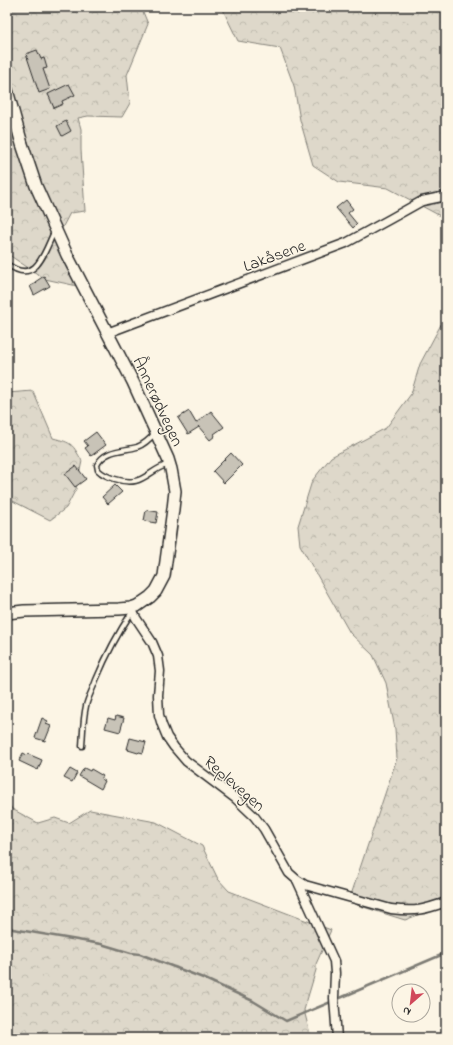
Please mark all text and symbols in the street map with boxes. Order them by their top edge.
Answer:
street label: Lakåsene [240,234,309,279]
street label: Ånnerødvegen [124,352,189,452]
street label: Replevegen [196,750,270,820]
north arrow [391,983,431,1023]
text: N [400,1002,414,1020]

